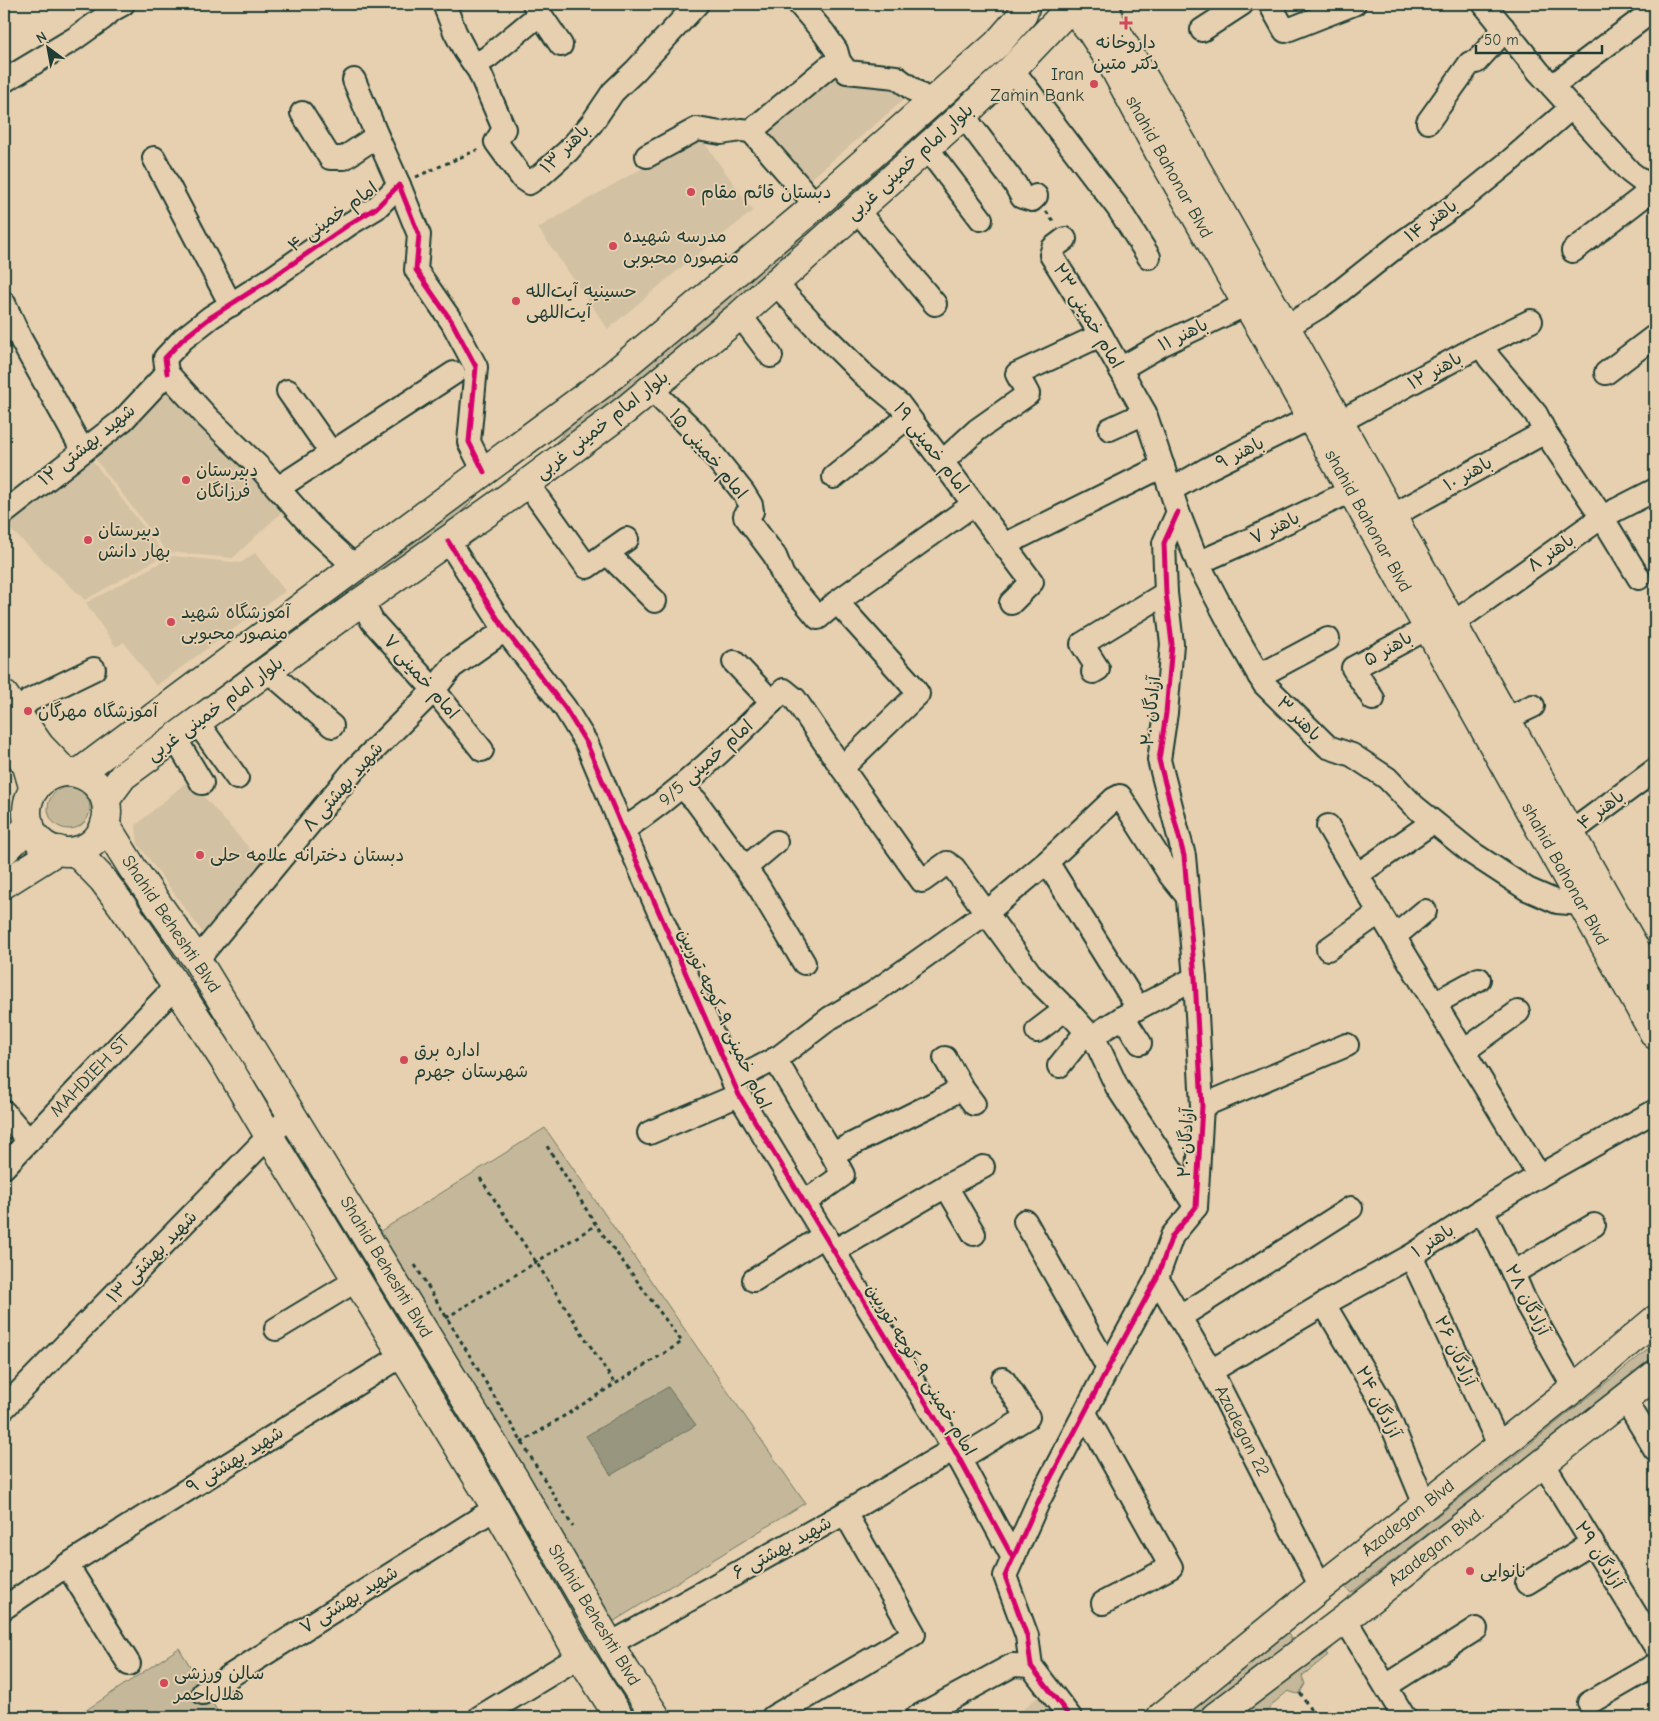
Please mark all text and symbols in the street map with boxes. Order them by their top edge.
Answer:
marker: داروخانه دکتر متین [1120,17,1132,29]
north arrow [22,22,72,72]
scale bar [1476,22,1603,54]
text: N [33,28,50,47]
text: 50 m [1484,31,1519,49]
place label: داروخانه دکتر متین [1093,32,1159,74]
place label: Iran Zamin Bank [990,64,1084,106]
marker: Iran Zamin Bank [1088,78,1100,90]
street label: shahid Bahonar Blvd [1121,92,1217,242]
street label: بلوار امام خمینی غربی [842,99,980,227]
street label: باهنر ۱۳ [536,120,594,178]
street label: امام خمینی ۴ [284,178,384,259]
place label: دبستان قائم مقام [701,182,832,206]
marker: دبستان قائم مقام [685,186,697,198]
street label: باهنر ۱۴ [1401,195,1461,247]
place label: مدرسه شهیده منصوره محبوبی [623,226,739,268]
marker: مدرسه شهیده منصوره محبوبی [607,240,619,252]
street label: امام خمینی ۲۳ [1046,260,1128,374]
place label: حسینیه آیت‌الله آیت‌اللهی [526,281,637,323]
marker: حسینیه آیت‌الله آیت‌اللهی [510,295,522,307]
street label: باهنر ۱۱ [1155,314,1211,356]
street label: باهنر ۱۲ [1404,348,1466,394]
street label: بلوار امام خمینی غربی [531,366,675,486]
street label: امام خمینی ۱۹ [887,398,973,500]
street label: شهید بهشتی ۱۲ [35,400,139,490]
street label: امام خمینی ۱۵ [662,405,752,505]
street label: باهنر ۹ [1212,432,1268,474]
street label: shahid Bahonar Blvd [1320,446,1416,596]
street label: باهنر ۱۰ [1440,452,1496,496]
place label: دبیرستان فرزانگان [196,460,258,502]
marker: دبیرستان فرزانگان [180,474,192,486]
street label: باهنر ۷ [1247,507,1303,549]
place label: دبیرستان بهار دانش [98,520,170,562]
street label: باهنر ۸ [1524,529,1578,577]
marker: دبیرستان بهار دانش [82,534,94,546]
place label: آموزشگاه شهید منصور محبوبی [181,602,292,644]
marker: آموزشگاه شهید منصور محبوبی [165,616,177,628]
street label: باهنر ۵ [1360,627,1416,671]
street label: امام خمینی ۷ [376,631,463,725]
street label: بلوار امام خمینی غربی [143,652,289,768]
street label: آزادگان ۲۰ [1137,674,1165,747]
street label: باهنر ۳ [1272,692,1326,746]
place label: آموزشگاه مهرگان [38,701,159,722]
marker: آموزشگاه مهرگان [22,705,34,717]
street label: امام خمینی 9/5 [655,715,759,813]
street label: شهید بهشتی ۸ [298,738,388,836]
street label: باهنر ۴ [1573,786,1629,834]
street label: shahid Bahonar Blvd [1517,799,1613,949]
place label: دبستان دخترانه علامه حلی [210,845,404,866]
marker: دبستان دخترانه علامه حلی [194,849,206,861]
street label: Shahid Beheshti Blvd [117,851,225,997]
street label: امام خمینی ۹-کوچه توربین [670,926,775,1114]
street label: MAHDIEH ST [46,1030,135,1121]
place label: اداره برق شهرستان جهرم [414,1040,528,1085]
marker: اداره برق شهرستان جهرم [398,1054,410,1066]
street label: آزادگان ۲۰ [1174,1106,1198,1179]
street label: Shahid Beheshti Blvd [335,1193,437,1341]
street label: شهید بهشتی ۱۳ [103,1206,201,1308]
street label: باهنر ۱ [1408,1220,1458,1262]
street label: آزادگان ۲۸ [1500,1261,1554,1340]
street label: امام خمینی ۹-کوچه توربین [859,1280,981,1461]
street label: آزادگان ۲۶ [1430,1313,1481,1391]
street label: آزادگان ۲۴ [1351,1363,1406,1443]
street label: Azadegan 22 [1210,1382,1274,1480]
street label: شهید بهشتی ۹ [183,1422,287,1498]
street label: َAzadegan Blvd [1357,1475,1459,1561]
street label: Azadegan Blvd. [1384,1503,1488,1591]
street label: شهید بهشتی ۶ [729,1512,835,1584]
street label: آزادگان ۲۹ [1570,1517,1629,1594]
street label: Shahid Beheshti Blvd [543,1541,645,1689]
street label: شهید بهشتی ۷ [296,1561,402,1639]
place label: نانوایی [1480,1561,1527,1582]
marker: نانوایی [1464,1565,1476,1577]
place label: سالن ورزشی هلال‌احمر [172,1663,264,1705]
marker: سالن ورزشی هلال‌احمر [158,1677,170,1689]

